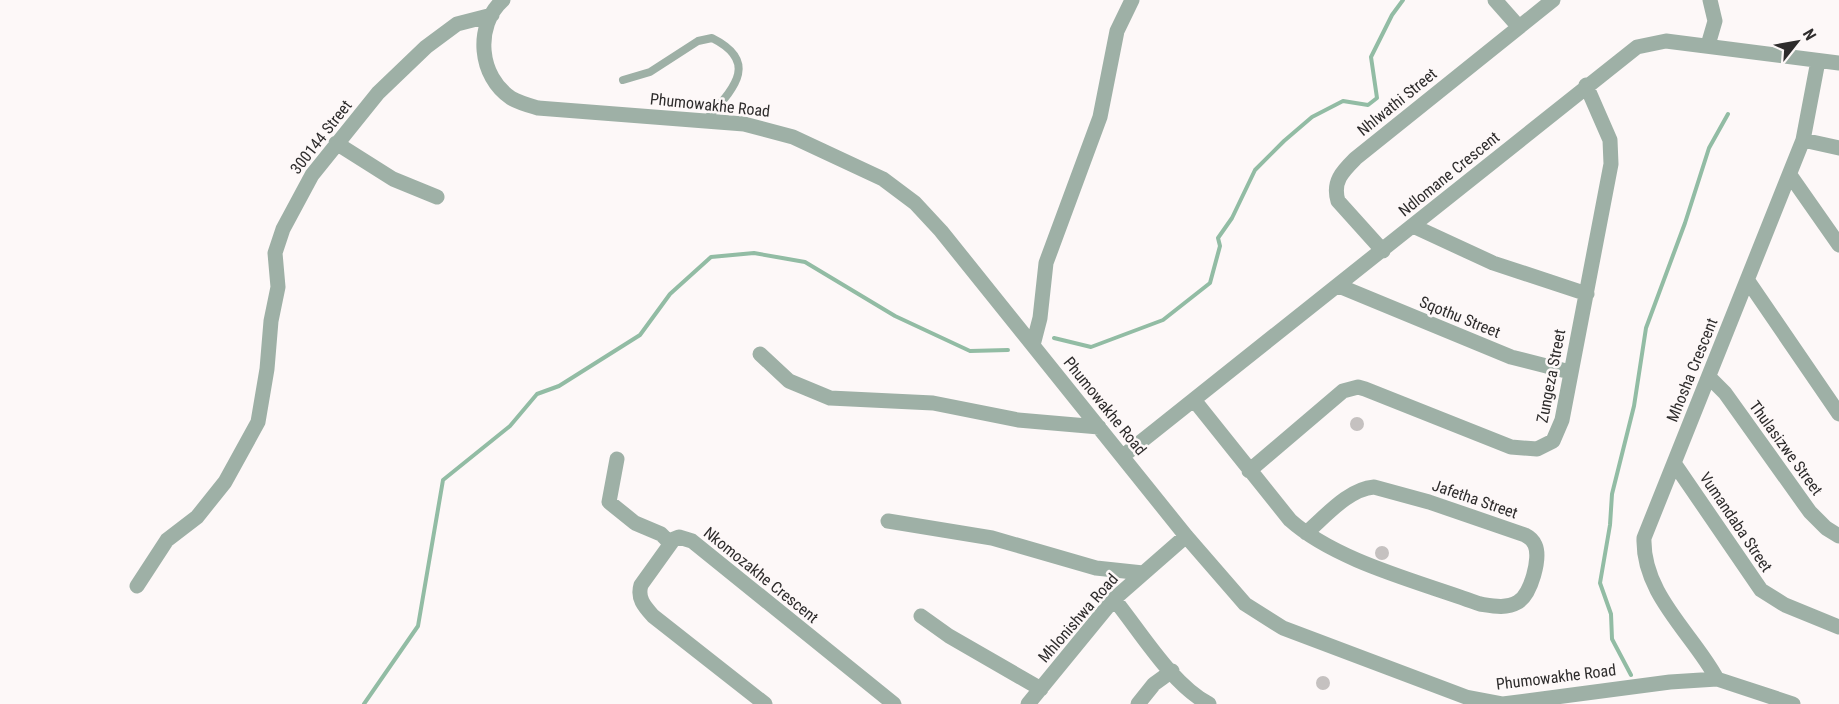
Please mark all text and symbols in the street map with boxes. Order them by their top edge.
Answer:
north arrow [1767,12,1827,72]
text: N [1799,25,1820,44]
street label: Nhlwathi Street [1353,64,1441,140]
street label: Phumowakhe Road [649,89,771,121]
street label: 300144 Street [286,96,356,178]
street label: Ndlomane Crescent [1395,127,1503,220]
street label: Sqothu Street [1417,292,1504,342]
street label: Mhosha Crescent [1663,315,1722,425]
street label: Zungeza Street [1533,327,1569,424]
street label: Phumowakhe Road [1060,353,1150,459]
street label: Thulasizwe Street [1745,397,1827,499]
street label: Vumandaba Street [1696,468,1777,576]
street label: Jafetha Street [1430,476,1520,523]
street label: Nkomozakhe Crescent [700,523,822,627]
street label: Mhlonishwa Road [1034,570,1122,666]
street label: Phumowakhe Road [1495,660,1617,694]

